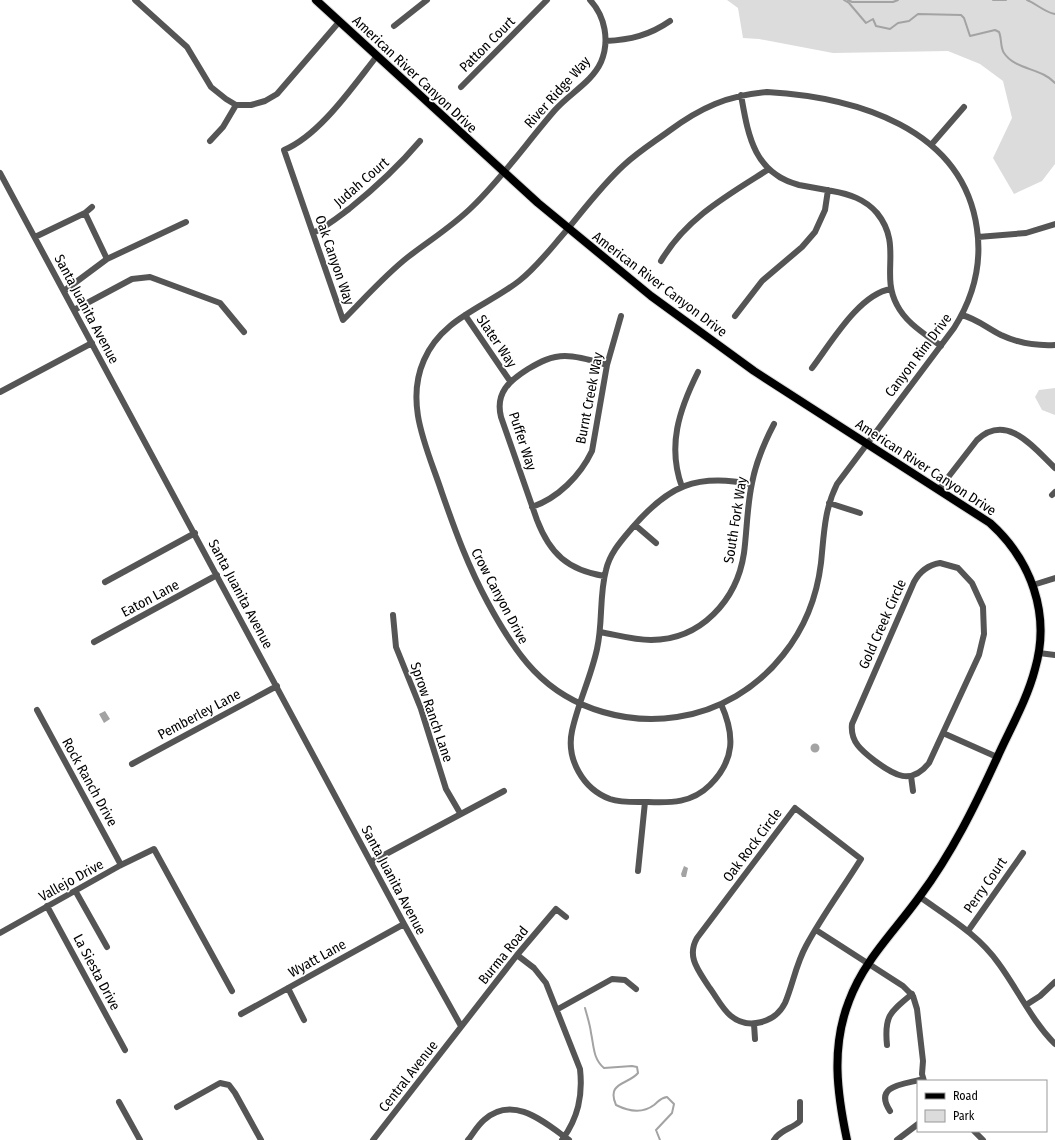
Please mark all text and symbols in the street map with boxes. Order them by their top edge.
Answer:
street label: American River Canyon Drive [349,12,481,137]
street label: Patton Court [456,13,519,76]
street label: River Ridge Way [521,52,595,132]
street label: Judah Court [330,154,393,211]
street label: Oak Canyon Way [311,213,358,308]
street label: American River Canyon Drive [589,228,730,341]
street label: Santa Juanita Avenue [51,252,123,367]
street label: Canyon Rim Drive [881,310,955,400]
street label: Slater Way [473,312,521,371]
street label: Burnt Creek Way [572,350,607,445]
street label: Puffer Way [505,410,540,473]
street label: American River Canyon Drive [852,416,999,519]
street label: South Fork Way [720,475,751,565]
street label: Santa Juanita Avenue [205,537,277,652]
street label: Crow Canyon Drive [467,545,532,647]
street label: Eaton Lane [118,576,182,621]
street label: Gold Creek Circle [855,577,910,672]
street label: Sprow Ranch Lane [407,660,457,764]
street label: Pemberley Lane [155,686,244,743]
street label: Rock Ranch Drive [58,735,121,830]
street label: Oak Rock Circle [719,805,786,885]
street label: Santa Juanita Avenue [358,823,430,938]
street label: Perry Court [960,854,1011,916]
street label: Vallejo Drive [36,856,107,905]
street label: Burma Road [475,923,532,988]
street label: La Siesta Drive [69,931,124,1013]
street label: Wyatt Lane [286,936,349,981]
street label: Central Avenue [375,1037,442,1115]
legend [917,1080,1047,1132]
text: Road [953,1089,978,1103]
text: Park [953,1109,975,1123]

